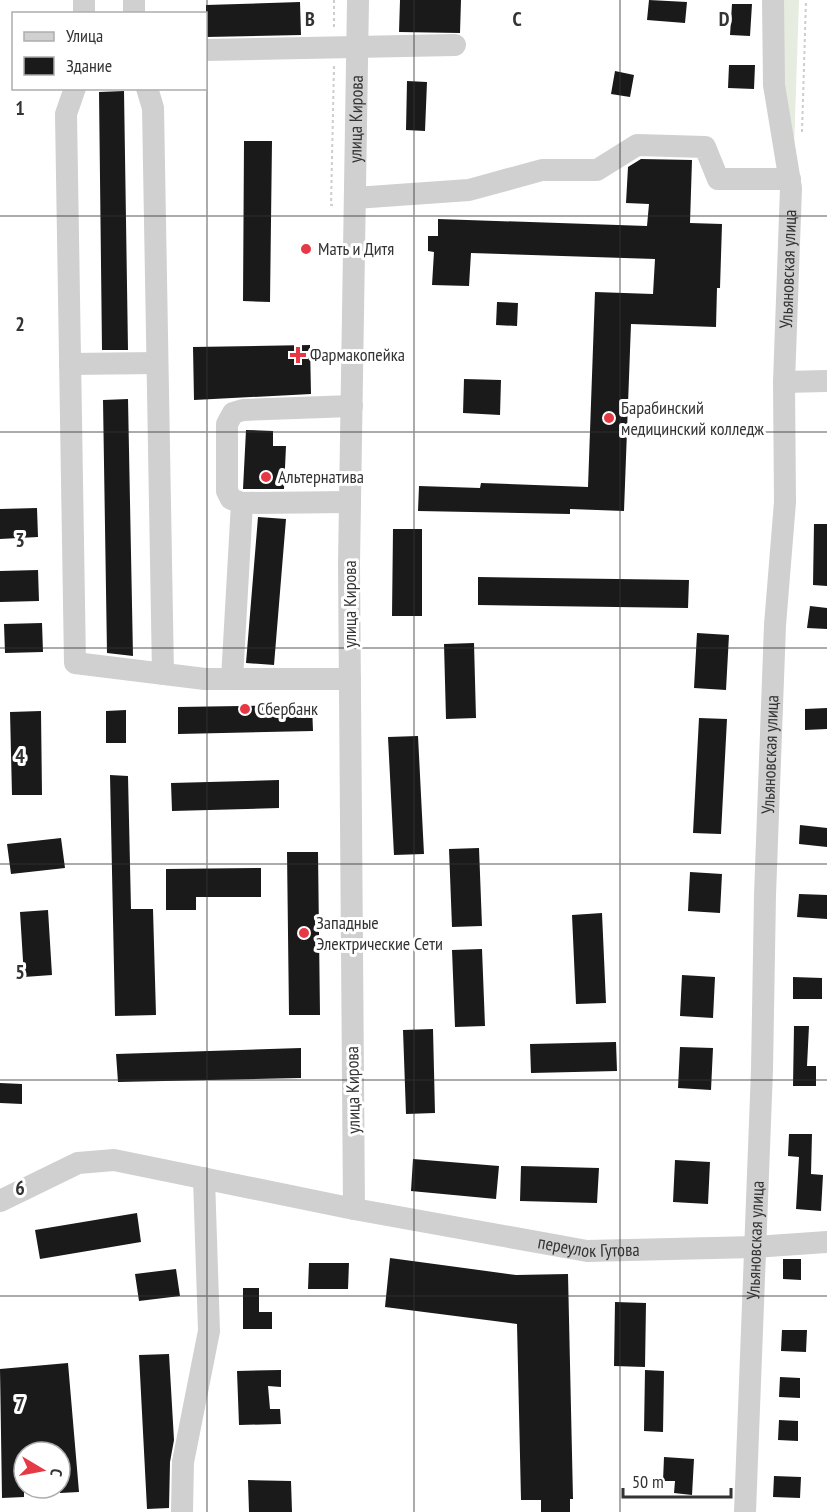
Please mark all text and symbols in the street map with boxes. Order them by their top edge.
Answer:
text: B [305,6,315,32]
text: C [512,6,522,32]
text: D [719,6,730,32]
legend [12,12,207,90]
text: Улица [66,24,103,47]
text: Здание [66,54,112,77]
street label: улица Кирова [343,75,368,163]
text: 1 [15,95,25,121]
street label: Ульяновская улица [774,209,801,329]
place label: Мать и Дитя [318,237,394,260]
marker: Мать и Дитя [299,242,313,256]
text: 2 [15,311,25,337]
place label: Фармакопейка [310,343,405,366]
marker: Фармакопейка [291,348,305,362]
place label: Барабинский медицинский колледж [621,396,764,440]
marker: Барабинский медицинский колледж [602,411,616,425]
place label: Альтернатива [278,465,364,488]
marker: Альтернатива [259,470,273,484]
text: 3 [15,527,25,553]
street label: улица Кирова [338,560,361,648]
street label: Ульяновская улица [756,695,783,814]
place label: Сбербанк [257,697,318,720]
marker: Сбербанк [238,702,252,716]
text: 4 [15,743,25,769]
place label: Западные Электрические Сети [316,911,443,955]
marker: Западные Электрические Сети [297,926,311,940]
text: 5 [15,959,25,985]
street label: улица Кирова [340,1046,365,1134]
text: 6 [15,1175,25,1201]
street label: Ульяновская улица [741,1180,769,1300]
street label: переулок Гутова [536,1230,640,1262]
text: 7 [15,1391,25,1417]
north arrow [12,1440,72,1500]
scale bar [623,1461,731,1499]
text: С [46,1467,67,1479]
text: 50 m [632,1470,664,1493]

